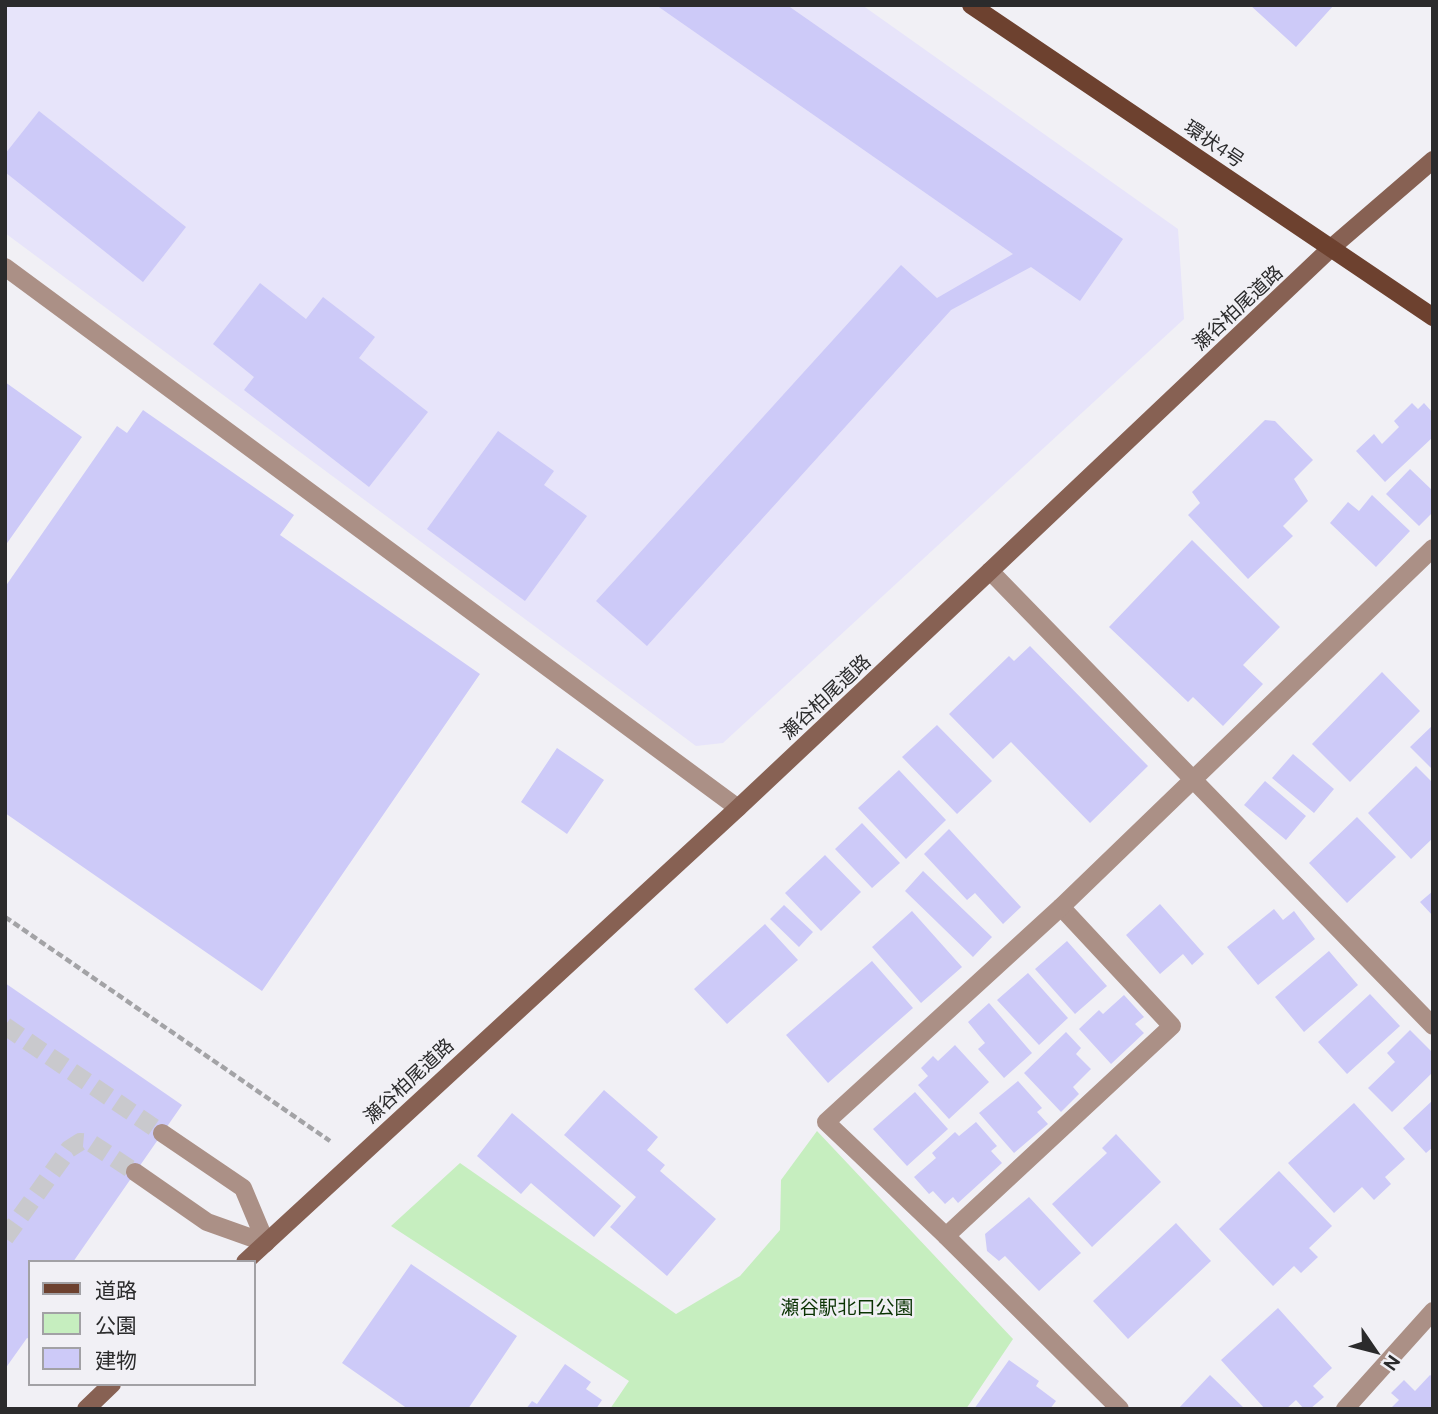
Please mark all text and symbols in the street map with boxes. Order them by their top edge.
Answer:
street label: 環状4号 [1180,116,1248,172]
street label: 瀬谷柏尾道路 [1189,261,1287,355]
street label: 瀬谷柏尾道路 [777,650,875,744]
street label: 瀬谷柏尾道路 [360,1034,458,1128]
legend [28,1260,256,1386]
text: 道路 [95,1278,137,1302]
park label: 瀬谷駅北口公園 [781,1297,913,1319]
text: 公園 [95,1313,137,1337]
north arrow [1340,1316,1410,1386]
text: 建物 [95,1348,137,1372]
text: N [1379,1351,1405,1375]

